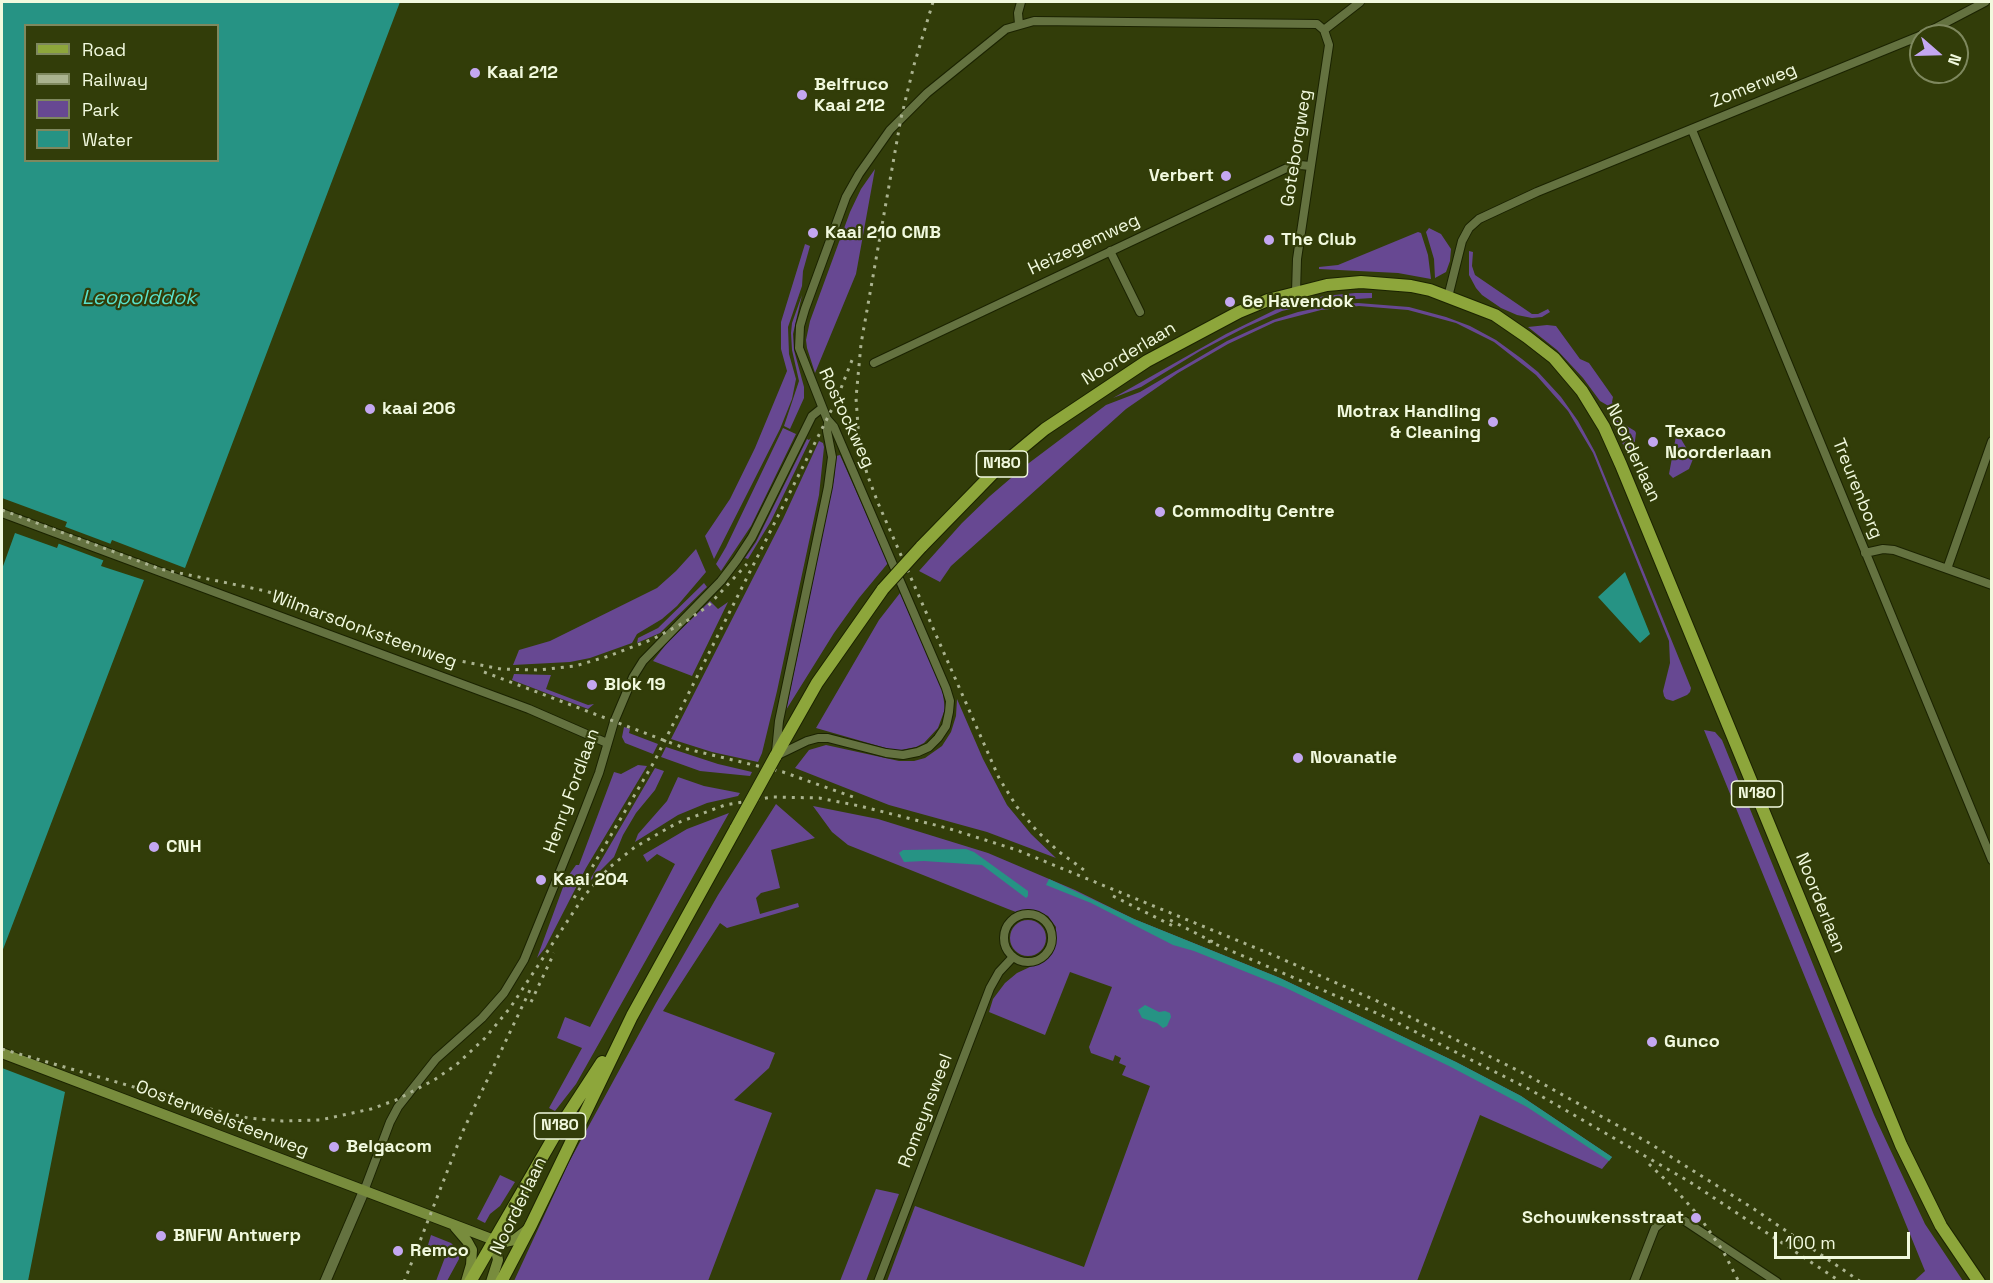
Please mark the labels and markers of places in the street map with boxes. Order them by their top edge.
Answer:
place label: Kaai 212 [487,62,558,84]
marker: Kaai 212 [468,66,482,80]
place label: Belfruco Kaai 212 [814,74,889,116]
marker: Belfruco Kaai 212 [795,88,809,102]
place label: Verbert [1149,165,1214,187]
marker: Verbert [1219,169,1233,183]
place label: Kaai 210 CMB [825,222,941,244]
marker: Kaai 210 CMB [806,226,820,240]
place label: The Club [1281,229,1357,251]
marker: The Club [1262,233,1276,247]
place label: 6e Havendok [1242,291,1354,313]
marker: 6e Havendok [1223,295,1237,309]
place label: kaai 206 [382,398,456,420]
place label: Motrax Handling & Cleaning [1337,401,1481,444]
marker: kaai 206 [363,402,377,416]
marker: Motrax Handling & Cleaning [1486,415,1500,429]
place label: Texaco Noorderlaan [1665,421,1772,464]
marker: Texaco Noorderlaan [1646,435,1660,449]
place label: Commodity Centre [1172,501,1335,523]
marker: Commodity Centre [1153,505,1167,519]
place label: Blok 19 [604,674,666,696]
marker: Blok 19 [585,678,599,692]
place label: Novanatie [1310,747,1397,769]
marker: Novanatie [1291,751,1305,765]
place label: CNH [166,836,201,858]
marker: CNH [147,840,161,854]
place label: Kaai 204 [553,869,628,891]
marker: Kaai 204 [534,873,548,887]
place label: Gunco [1664,1031,1720,1053]
marker: Gunco [1645,1035,1659,1049]
place label: Belgacom [346,1136,432,1158]
marker: Belgacom [327,1140,341,1154]
place label: Schouwkensstraat [1522,1207,1684,1229]
marker: Schouwkensstraat [1689,1211,1703,1225]
place label: BNFW Antwerp [173,1225,301,1247]
marker: BNFW Antwerp [154,1229,168,1243]
place label: Remco [410,1240,469,1262]
marker: Remco [391,1244,405,1258]

